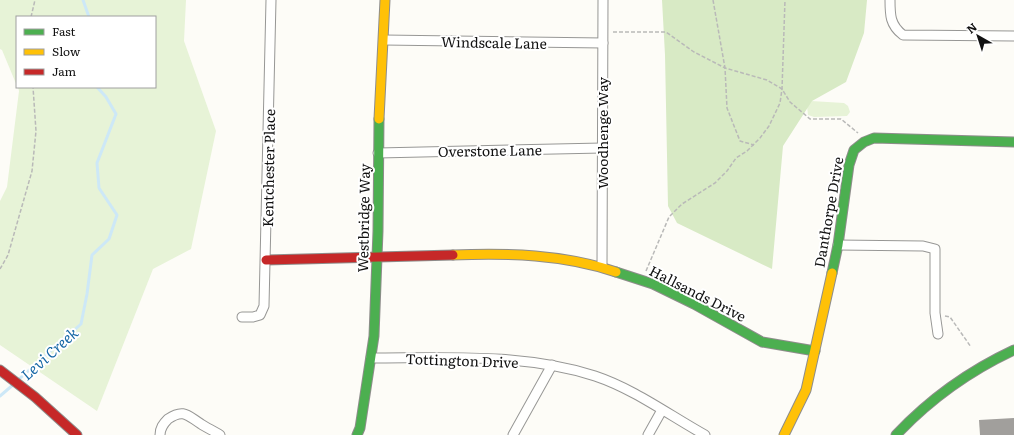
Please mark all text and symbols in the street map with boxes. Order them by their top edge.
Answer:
legend [16,16,156,88]
north arrow [958,16,998,56]
text: N [962,18,980,37]
text: Fast [52,22,76,40]
street label: Windscale Lane [441,31,547,53]
text: Slow [52,42,81,60]
text: Jam [52,62,77,80]
street label: Woodhenge Way [592,76,612,189]
street label: Kentchester Place [257,109,279,227]
street label: Overstone Lane [438,139,542,161]
street label: Danthorpe Drive [808,155,848,269]
street label: Westbridge Way [352,163,374,272]
street label: Hallsands Drive [646,260,750,326]
water label: Levi Creek [15,321,83,385]
street label: Tottington Drive [405,348,519,372]

